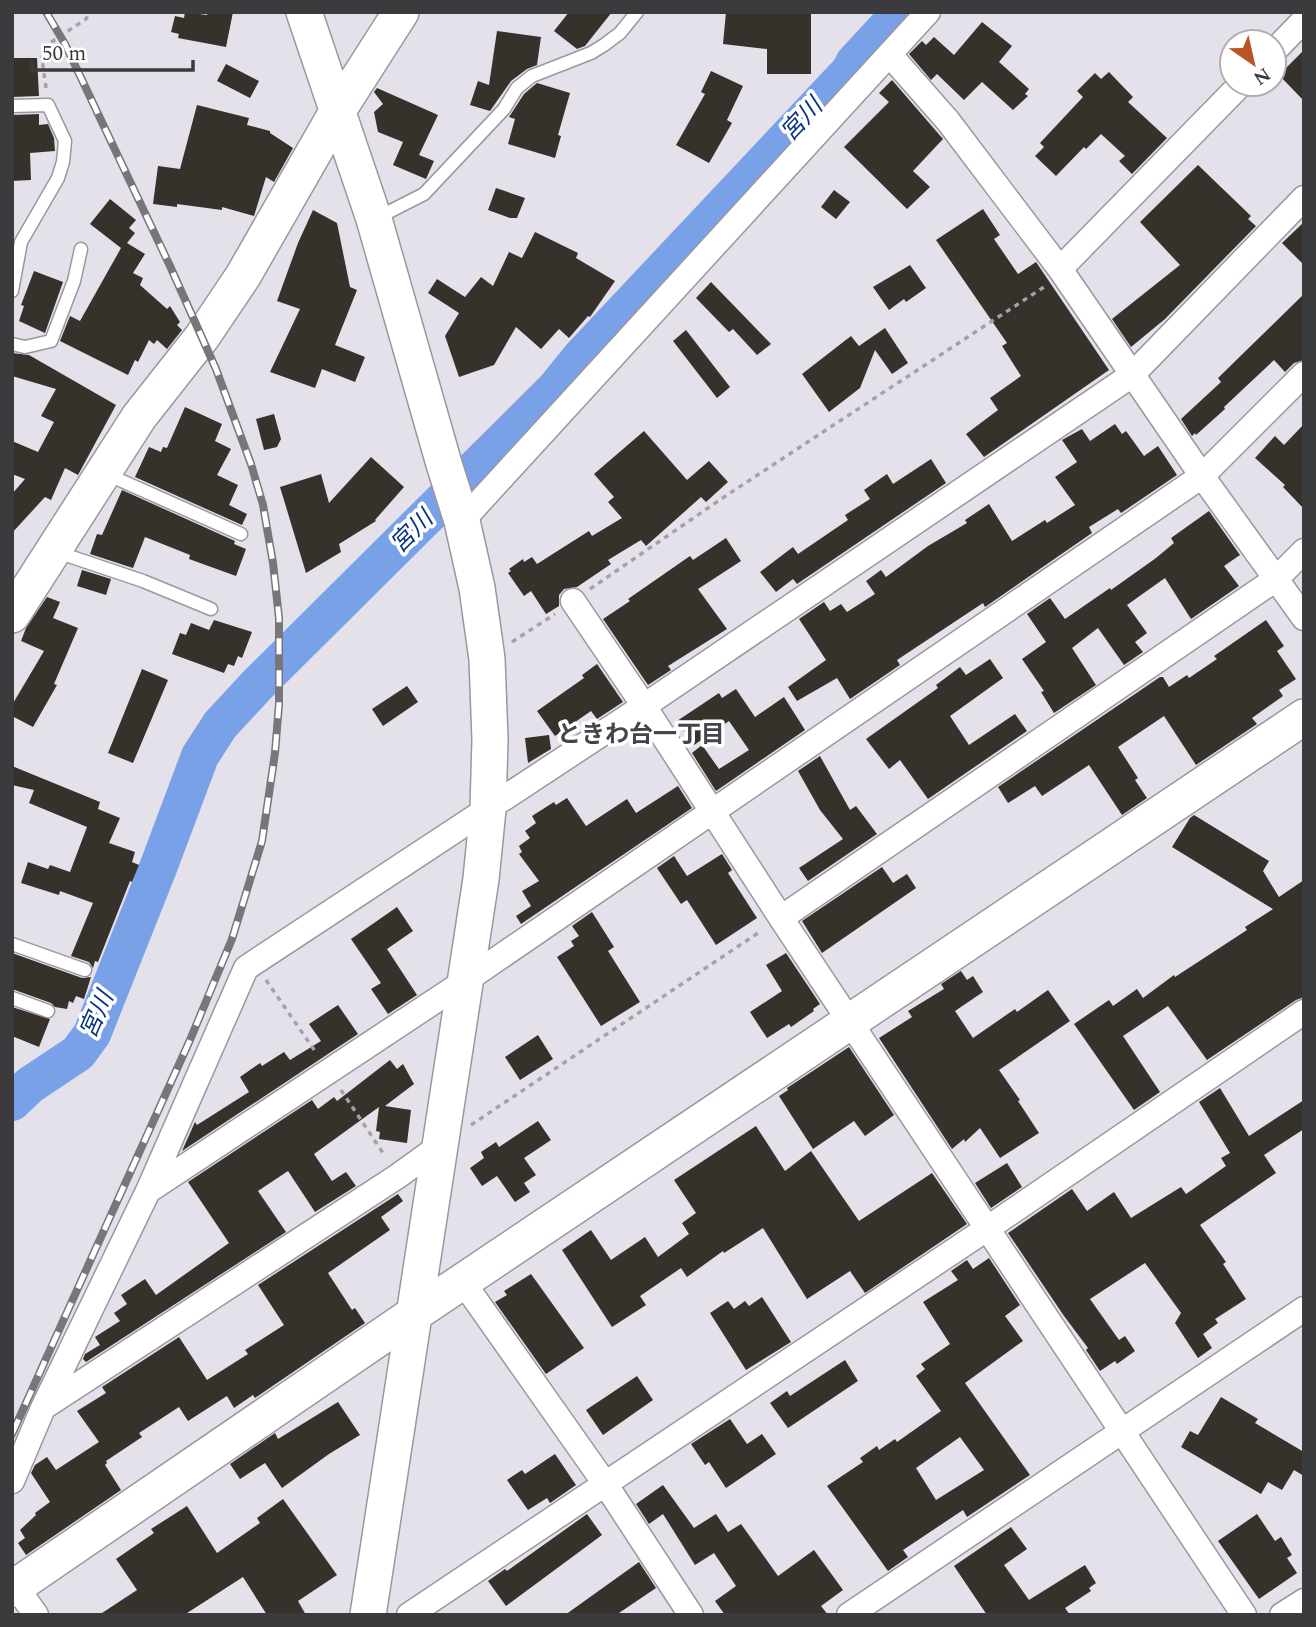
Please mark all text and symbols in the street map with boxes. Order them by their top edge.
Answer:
scale bar [32,28,192,72]
north arrow [1218,28,1288,98]
text: 50 m [42,38,86,70]
text: N [1247,59,1276,92]
water label: 宮川 [772,88,834,150]
water label: 宮川 [382,500,444,562]
district label: ときわ台一丁目 [557,717,725,753]
water label: 宮川 [71,983,124,1044]

